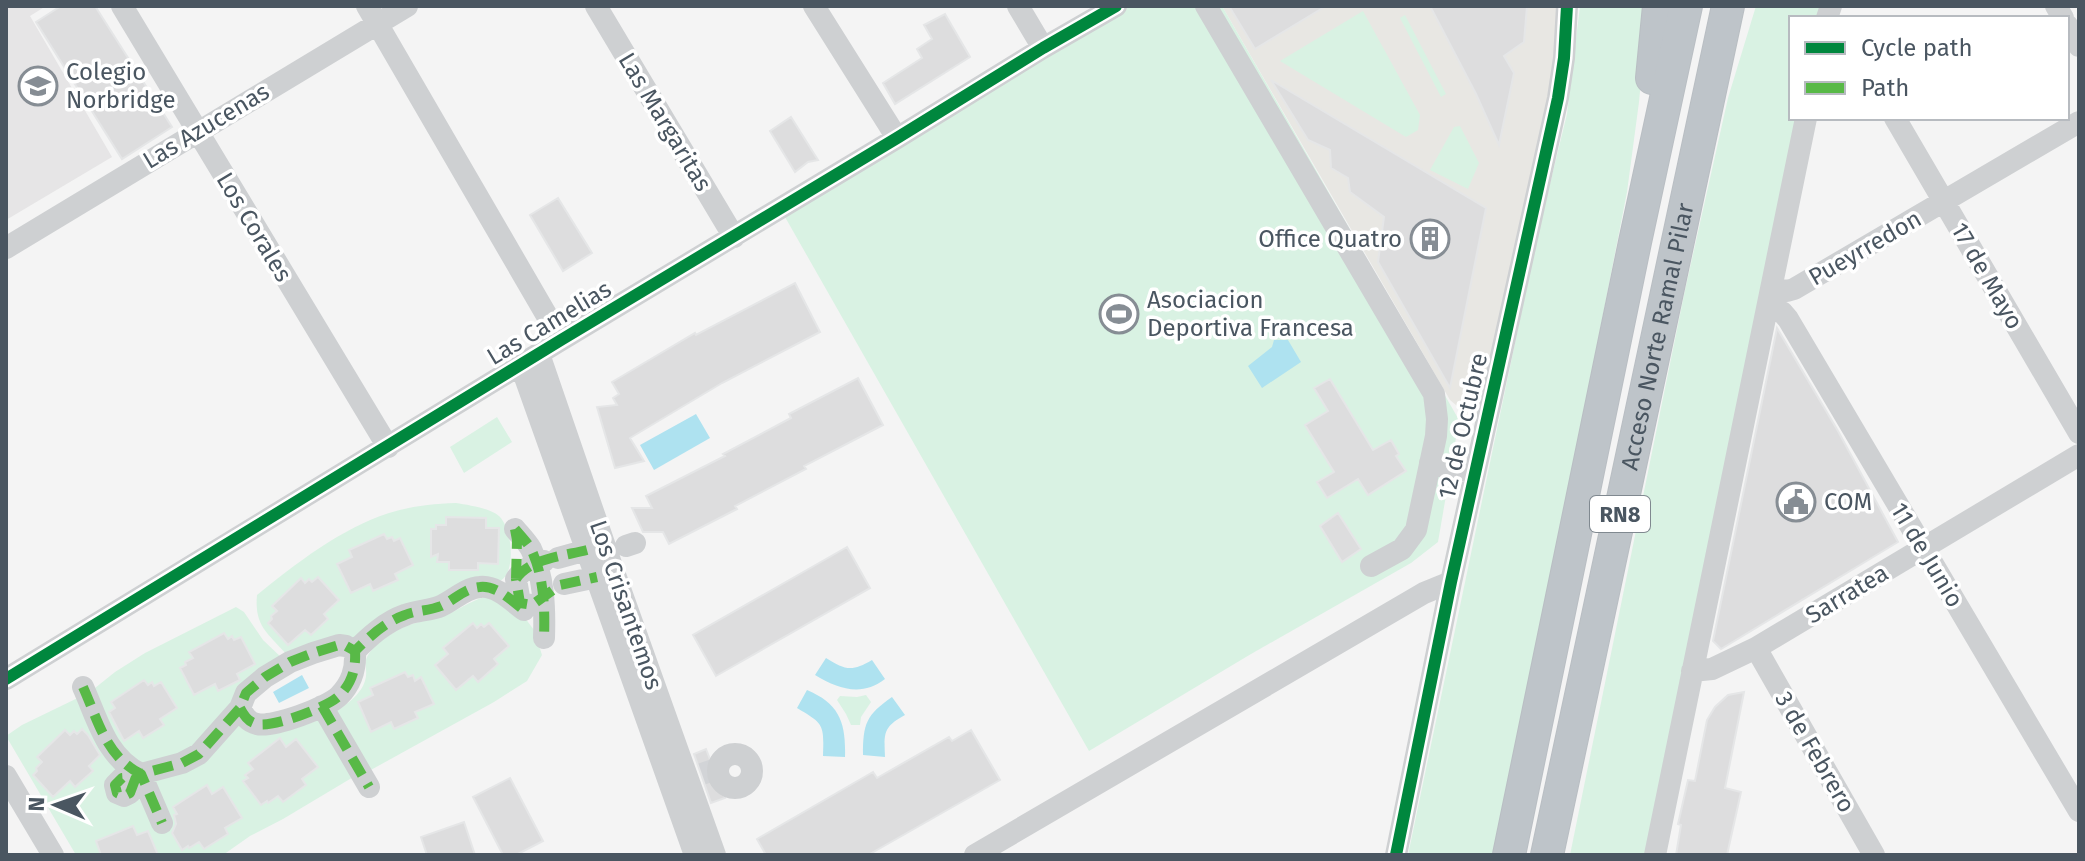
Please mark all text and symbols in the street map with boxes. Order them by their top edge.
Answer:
legend [1789,16,2069,120]
text: Cycle path [1861,34,1973,62]
street label: Las Margaritas [613,48,717,196]
place label: Colegio Norbridge [66,58,176,114]
school or university icon: Colegio Norbridge [17,65,59,107]
text: Path [1861,74,1909,102]
street label: Las Azucenas [138,77,274,175]
street label: Los Corales [210,167,298,287]
street label: Acceso Norte Ramal Pilar [1615,200,1700,473]
street label: Pueyrredon [1804,205,1926,291]
building icon: Office Quatro [1409,218,1451,260]
street label: 17 de Mayo [1945,218,2029,334]
place label: Office Quatro [1258,225,1402,253]
street label: Las Camelias [482,275,616,371]
place label: Asociacion Deportiva Francesa [1147,286,1354,342]
sports icon: Asociacion Deportiva Francesa [1098,293,1140,335]
street label: 12 de Octubre [1433,350,1493,502]
public building icon: COM [1775,481,1817,523]
place label: COM [1824,488,1872,516]
road number: RN8 [1590,496,1650,532]
street label: 11 de Junio [1885,498,1969,612]
street label: Los Crisantemos [584,517,668,693]
street label: Sarratea [1801,559,1893,629]
street label: 3 de Febrero [1769,687,1861,817]
north arrow [16,765,96,845]
text: N [23,797,50,812]

